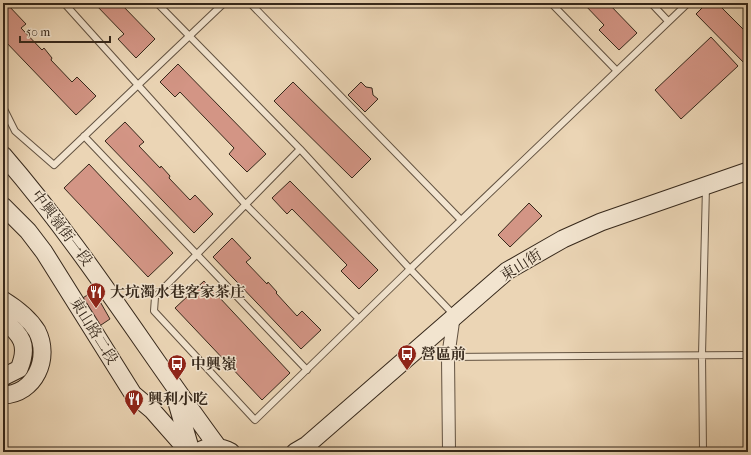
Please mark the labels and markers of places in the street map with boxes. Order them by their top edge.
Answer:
restaurant icon: 大坑濁水巷客家茶庄 [85,281,107,309]
place label: 大坑濁水巷客家茶庄 [110,283,245,301]
bus stop icon: 營區前 [396,343,418,371]
place label: 營區前 [421,345,466,363]
bus stop icon: 中興嶺 [166,353,188,381]
place label: 中興嶺 [191,355,236,373]
restaurant icon: 興利小吃 [123,388,145,416]
place label: 興利小吃 [148,390,208,408]

